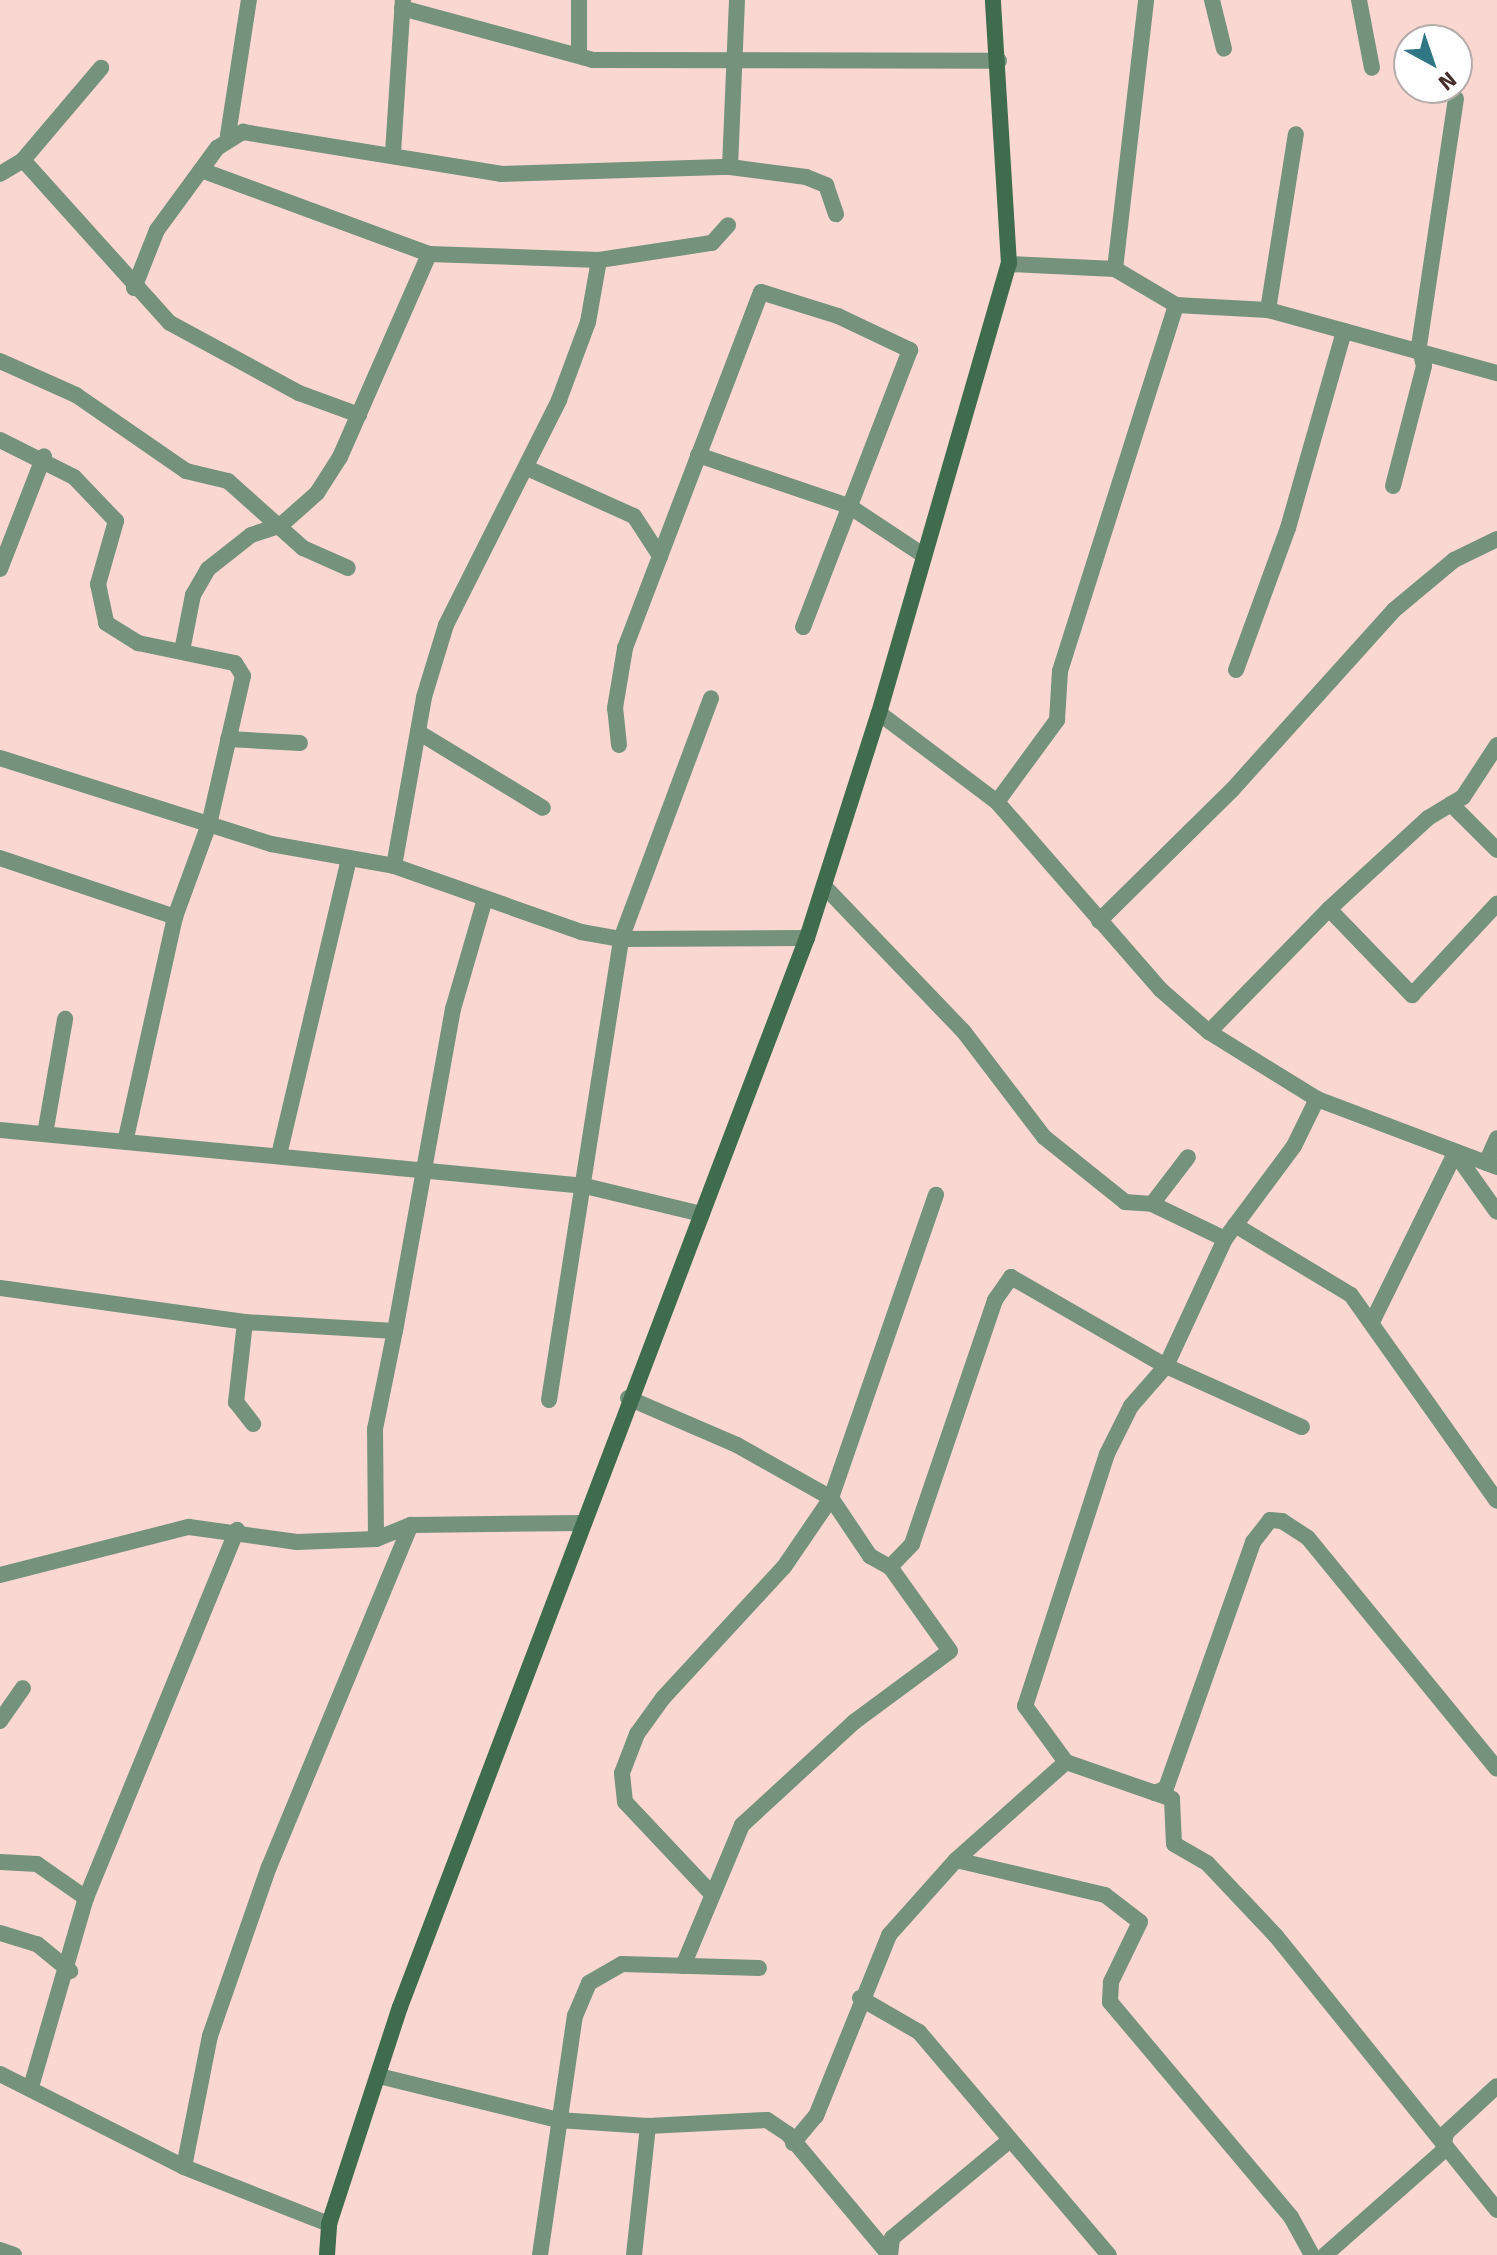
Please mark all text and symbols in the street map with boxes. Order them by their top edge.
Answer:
north arrow [1393,24,1473,104]
text: N [1433,66,1462,96]

